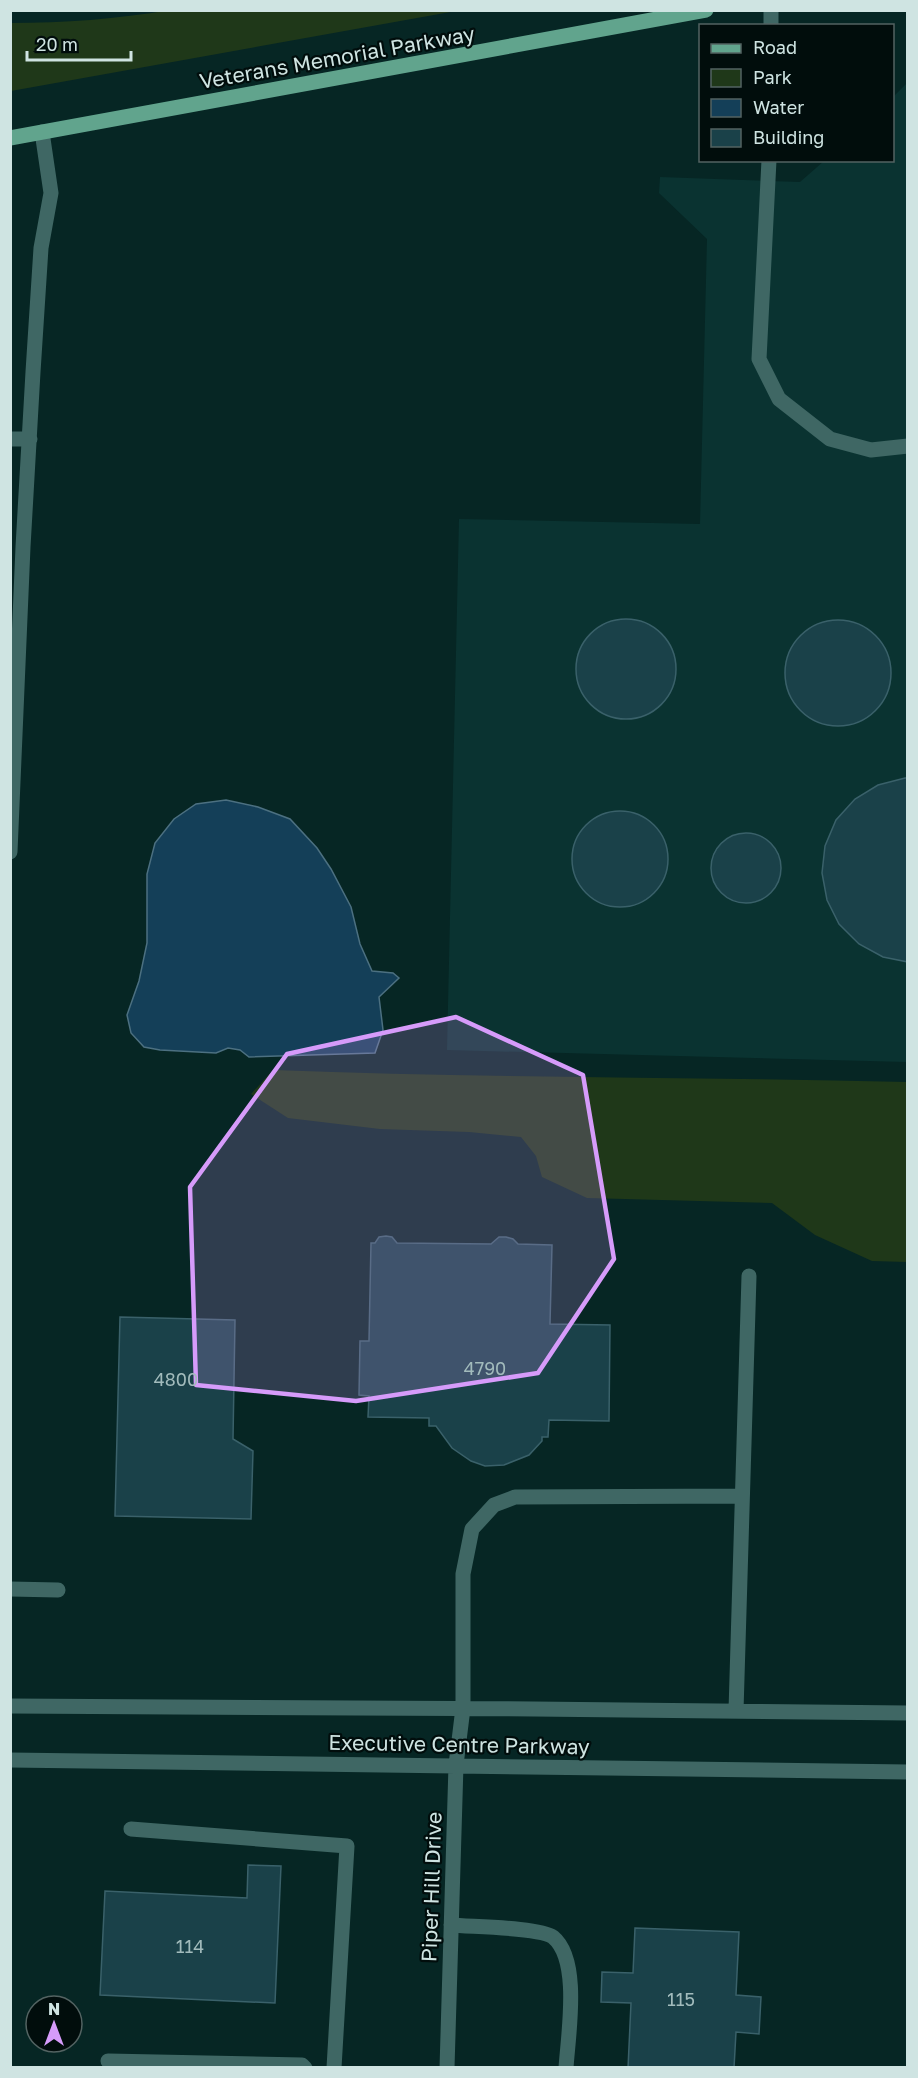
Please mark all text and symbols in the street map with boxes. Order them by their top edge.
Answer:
street label: Veterans Memorial Parkway [197,20,477,94]
scale bar [27,24,130,62]
legend [699,24,894,162]
text: 20 m [36,33,78,55]
text: Road [753,36,797,58]
text: Park [753,66,792,88]
text: Water [753,96,804,118]
text: Building [753,126,824,148]
house number: 4790 [464,1357,506,1379]
house number: 4800 [154,1368,198,1390]
street label: Executive Centre Parkway [328,1729,590,1759]
street label: Piper Hill Drive [415,1811,447,1963]
house number: 114 [176,1935,204,1957]
house number: 115 [667,1988,695,2010]
north arrow [24,1994,84,2054]
text: N [48,1999,60,2019]

